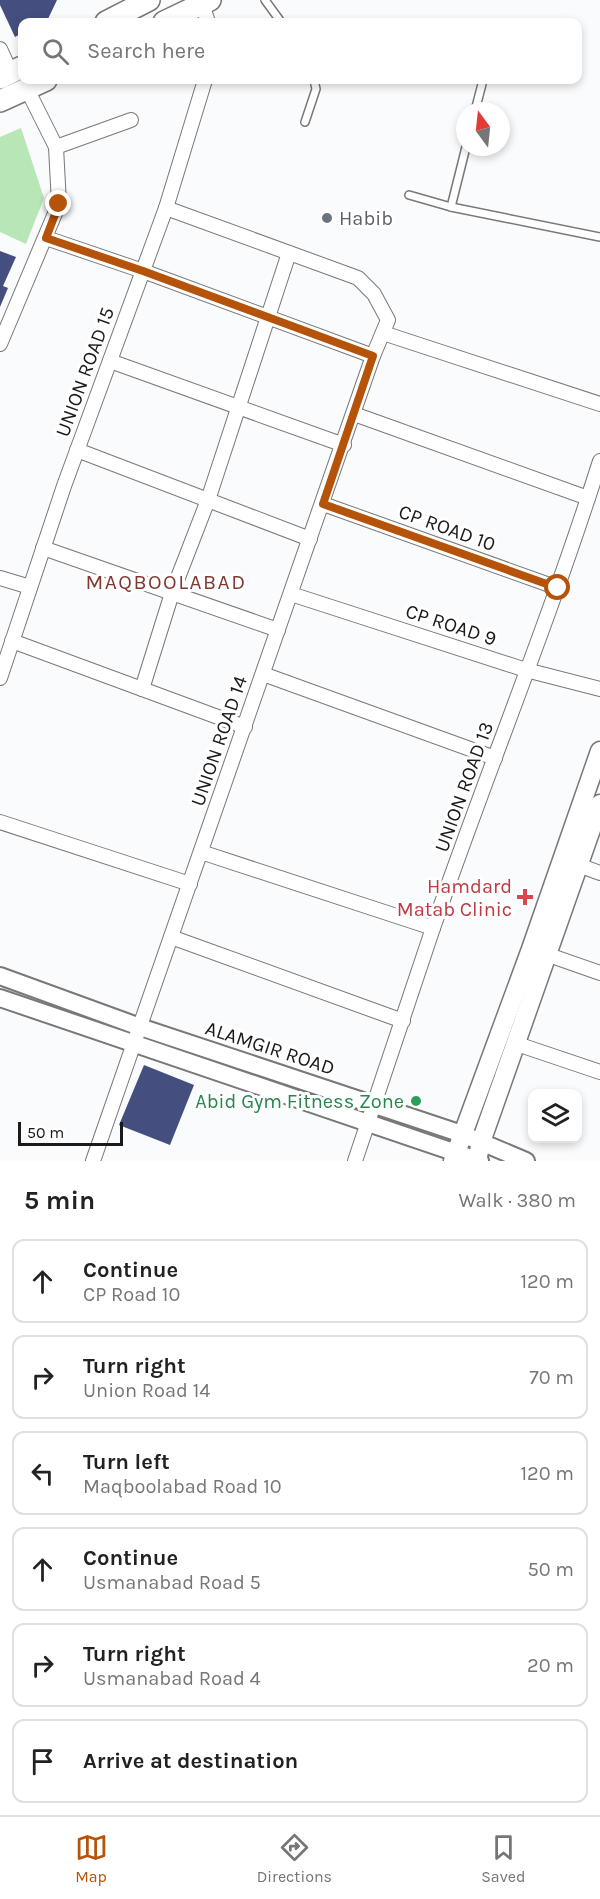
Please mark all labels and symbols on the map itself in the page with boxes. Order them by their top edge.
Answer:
north arrow [456,102,510,156]
route end [45,190,71,216]
place label: Habib [339,207,393,230]
marker: Habib [320,211,334,225]
street label: UNION ROAD 15 [51,304,119,440]
street label: CP ROAD 10 [396,500,498,556]
district label: MAQBOOLABAD [85,570,247,594]
route start [544,574,570,600]
street label: CP ROAD 9 [403,599,499,651]
street label: UNION ROAD 14 [186,673,252,809]
street label: UNION ROAD 13 [430,719,498,855]
place label: Hamdard Matab Clinic [397,875,512,921]
marker: Hamdard Matab Clinic [516,888,534,906]
street label: ALAMGIR ROAD [202,1016,338,1080]
place label: Abid Gym Fitness Zone [195,1090,404,1113]
marker: Abid Gym Fitness Zone [409,1094,423,1108]
scale bar [18,1119,123,1146]

